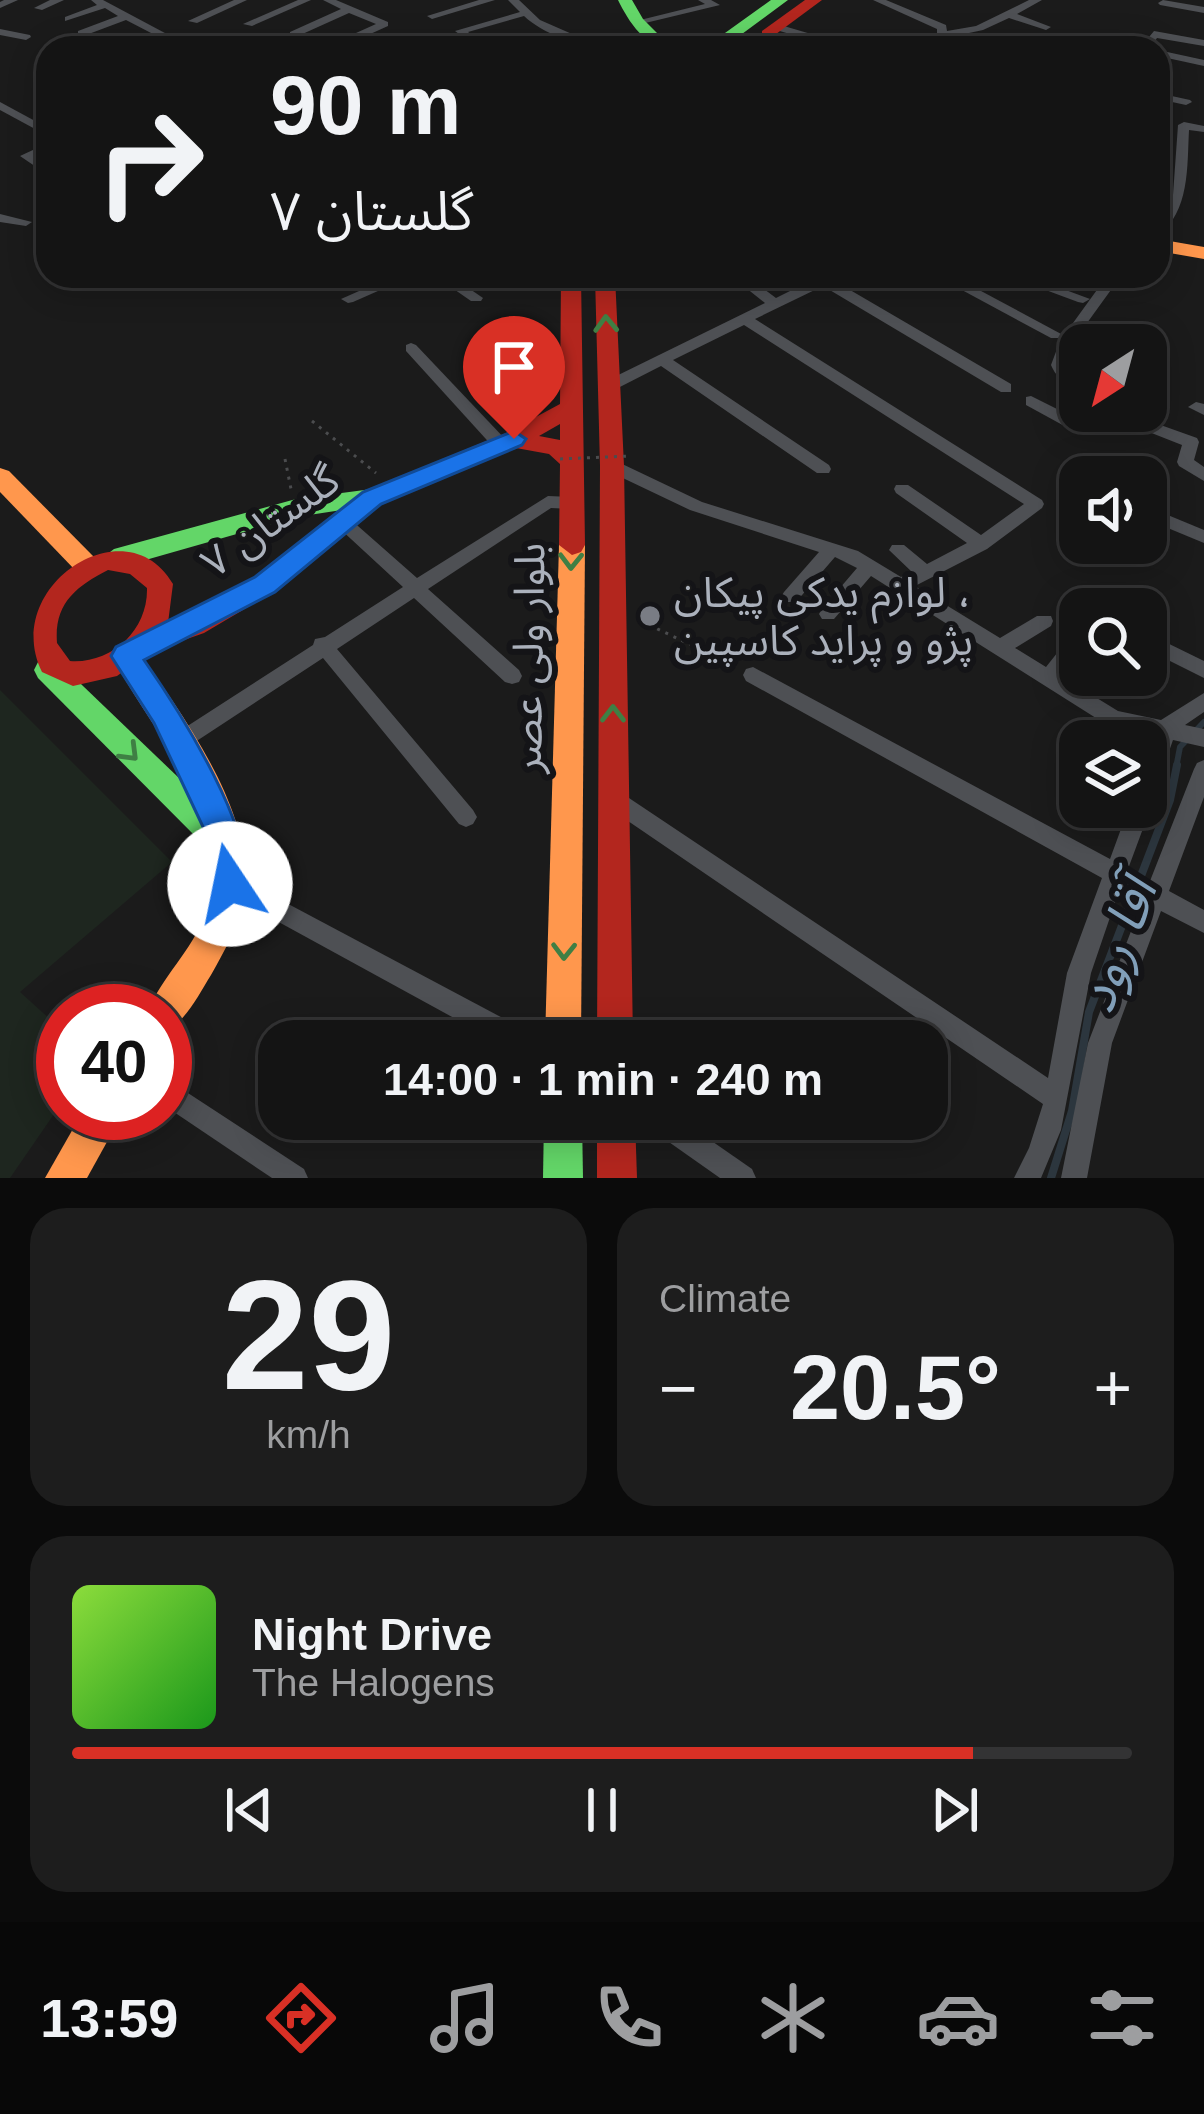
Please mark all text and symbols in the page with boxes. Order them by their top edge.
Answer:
text: 90 m [270,58,461,152]
icon: right [72,84,228,240]
text: گلستان ۷ [270,181,473,241]
one-way arrow [594,314,620,333]
pin [463,316,565,439]
north arrow [1059,324,1167,432]
map controls [1059,324,1167,828]
icon: arrive [481,334,547,400]
street label: گلستان ۷ [192,455,349,587]
button: sound [1059,456,1167,564]
street label: بلوار ولی عصر [502,542,555,776]
one-way arrow [559,552,585,571]
place label: لوازم یدکی پیکان ، پژو و پراید کاسپین [674,569,973,667]
button: search [1059,588,1167,696]
marker: لوازم یدکی پیکان ، پژو و پراید کاسپین [637,603,663,629]
one-way arrow [600,704,626,722]
button: layers [1059,720,1167,828]
one-way arrow [116,739,138,761]
position arrow [167,821,293,947]
water label: آقا رود [1064,860,1173,1020]
one-way arrow [552,942,578,961]
speed limit sign: 40 [36,984,192,1140]
text: 14:00 · 1 min · 240 m [383,1054,823,1105]
text: 29 [222,1248,395,1422]
text: Climate [659,1277,791,1320]
text: 20.5° [790,1338,1001,1438]
text: − [659,1351,698,1425]
text: + [1093,1351,1132,1425]
text: km/h [266,1413,351,1456]
text: Night Drive [252,1609,492,1660]
text: The Halogens [252,1661,495,1704]
icon: previous [216,1777,282,1843]
icon: pause [569,1777,635,1843]
icon: next [922,1777,988,1843]
icon: directions [259,1976,343,2060]
icon: music [423,1976,507,2060]
icon: phone [587,1976,671,2060]
icon: climate [751,1976,835,2060]
icon: car [916,1976,1000,2060]
icon: filters [1080,1976,1164,2060]
text: 13:59 [40,1988,178,2048]

